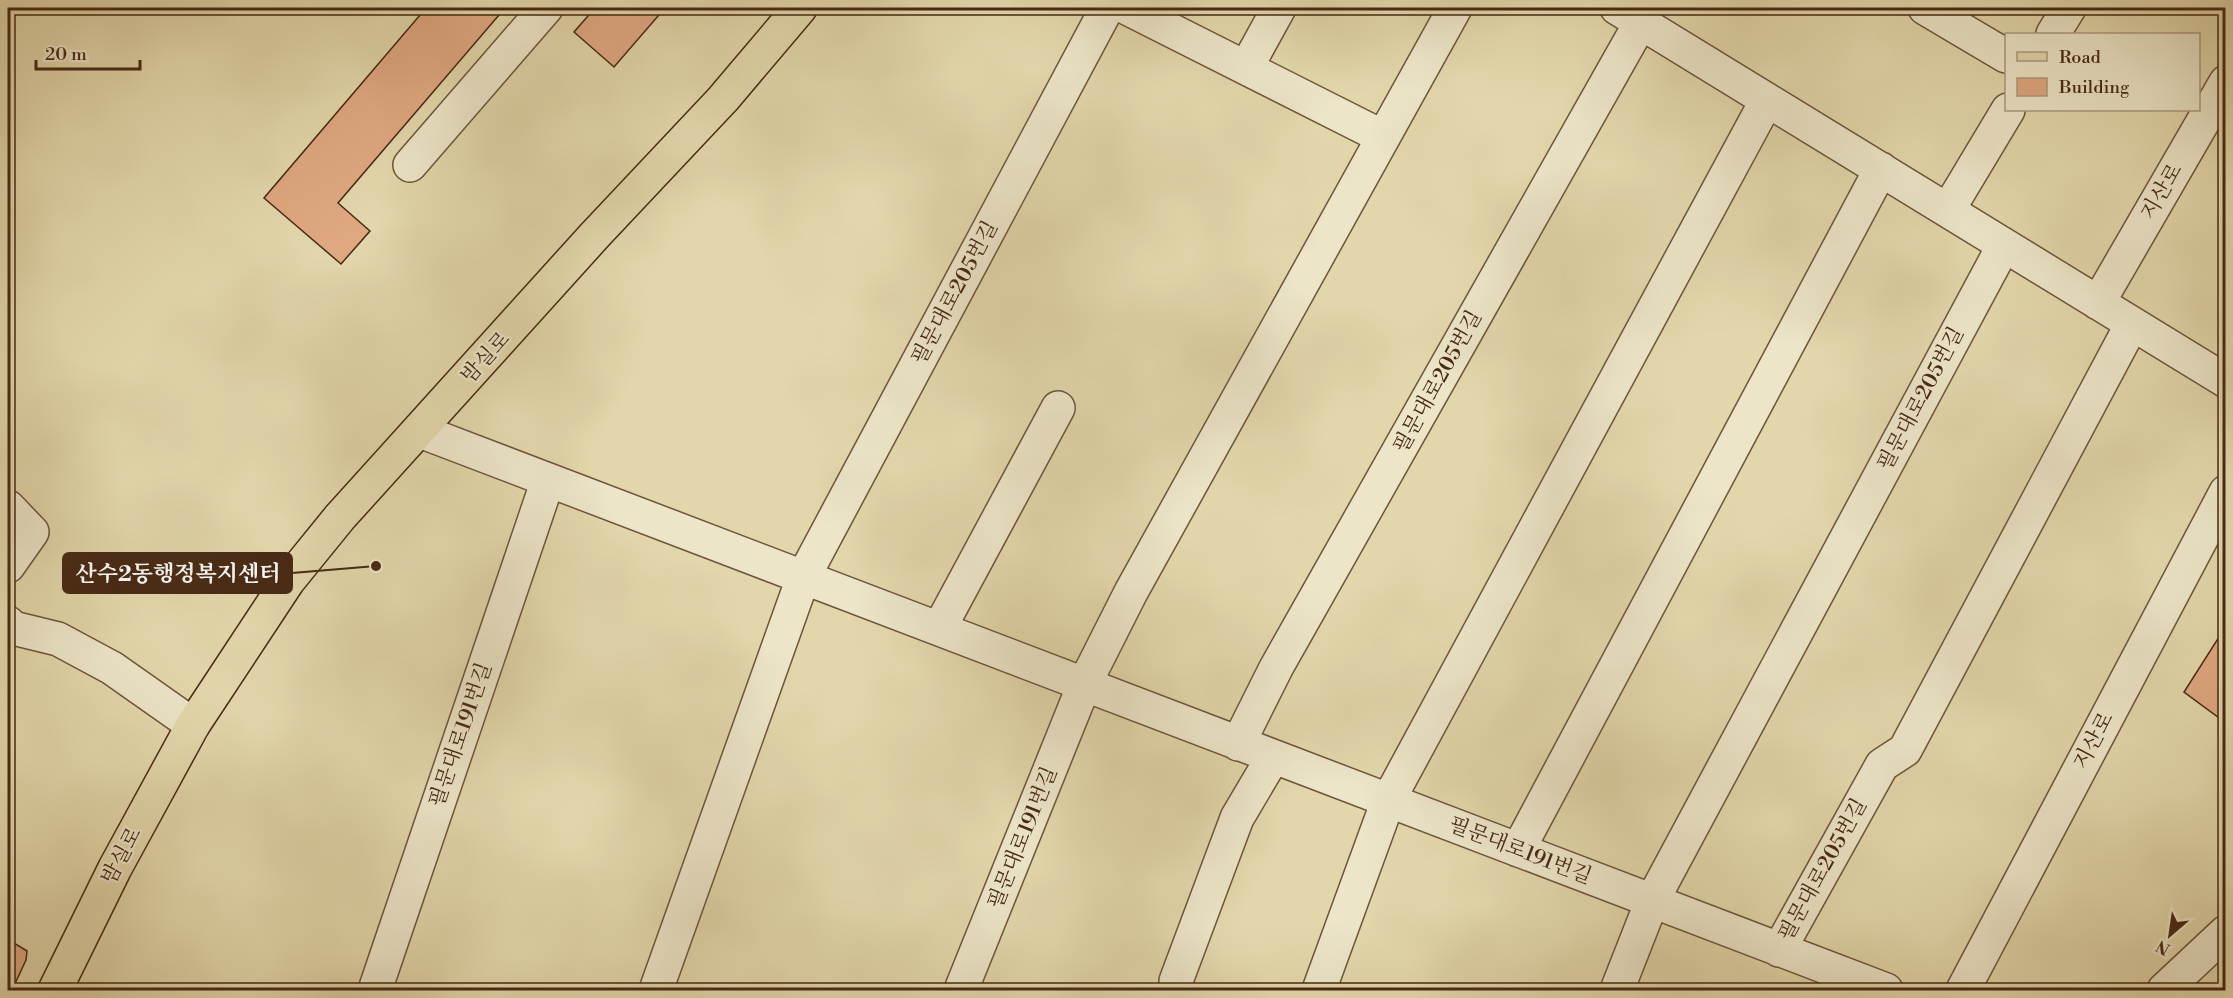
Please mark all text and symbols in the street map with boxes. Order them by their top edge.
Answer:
scale bar [36,33,140,71]
legend [2005,33,2200,111]
text: 20 m [45,43,87,66]
text: Road [2059,46,2102,69]
text: Building [2058,76,2130,99]
street label: 지산로 [2136,159,2188,225]
street label: 필문대로205번길 [906,217,1004,369]
street label: 필문대로205번길 [1388,306,1488,458]
street label: 필문대로205번길 [1872,323,1970,475]
street label: 밤실로 [456,327,516,389]
callout: 산수2동행정복지센터 [63,553,292,593]
text: 산수2동행정복지센터 [75,561,281,588]
street label: 필문대로191번길 [424,659,498,811]
street label: 지산로 [2068,708,2120,774]
street label: 필문대로191번길 [983,763,1063,913]
street label: 필문대로205번길 [1773,794,1873,946]
street label: 필문대로191번길 [1445,812,1595,890]
street label: 밤실로 [96,823,148,889]
north arrow [2140,905,2200,965]
text: N [2153,935,2174,959]

